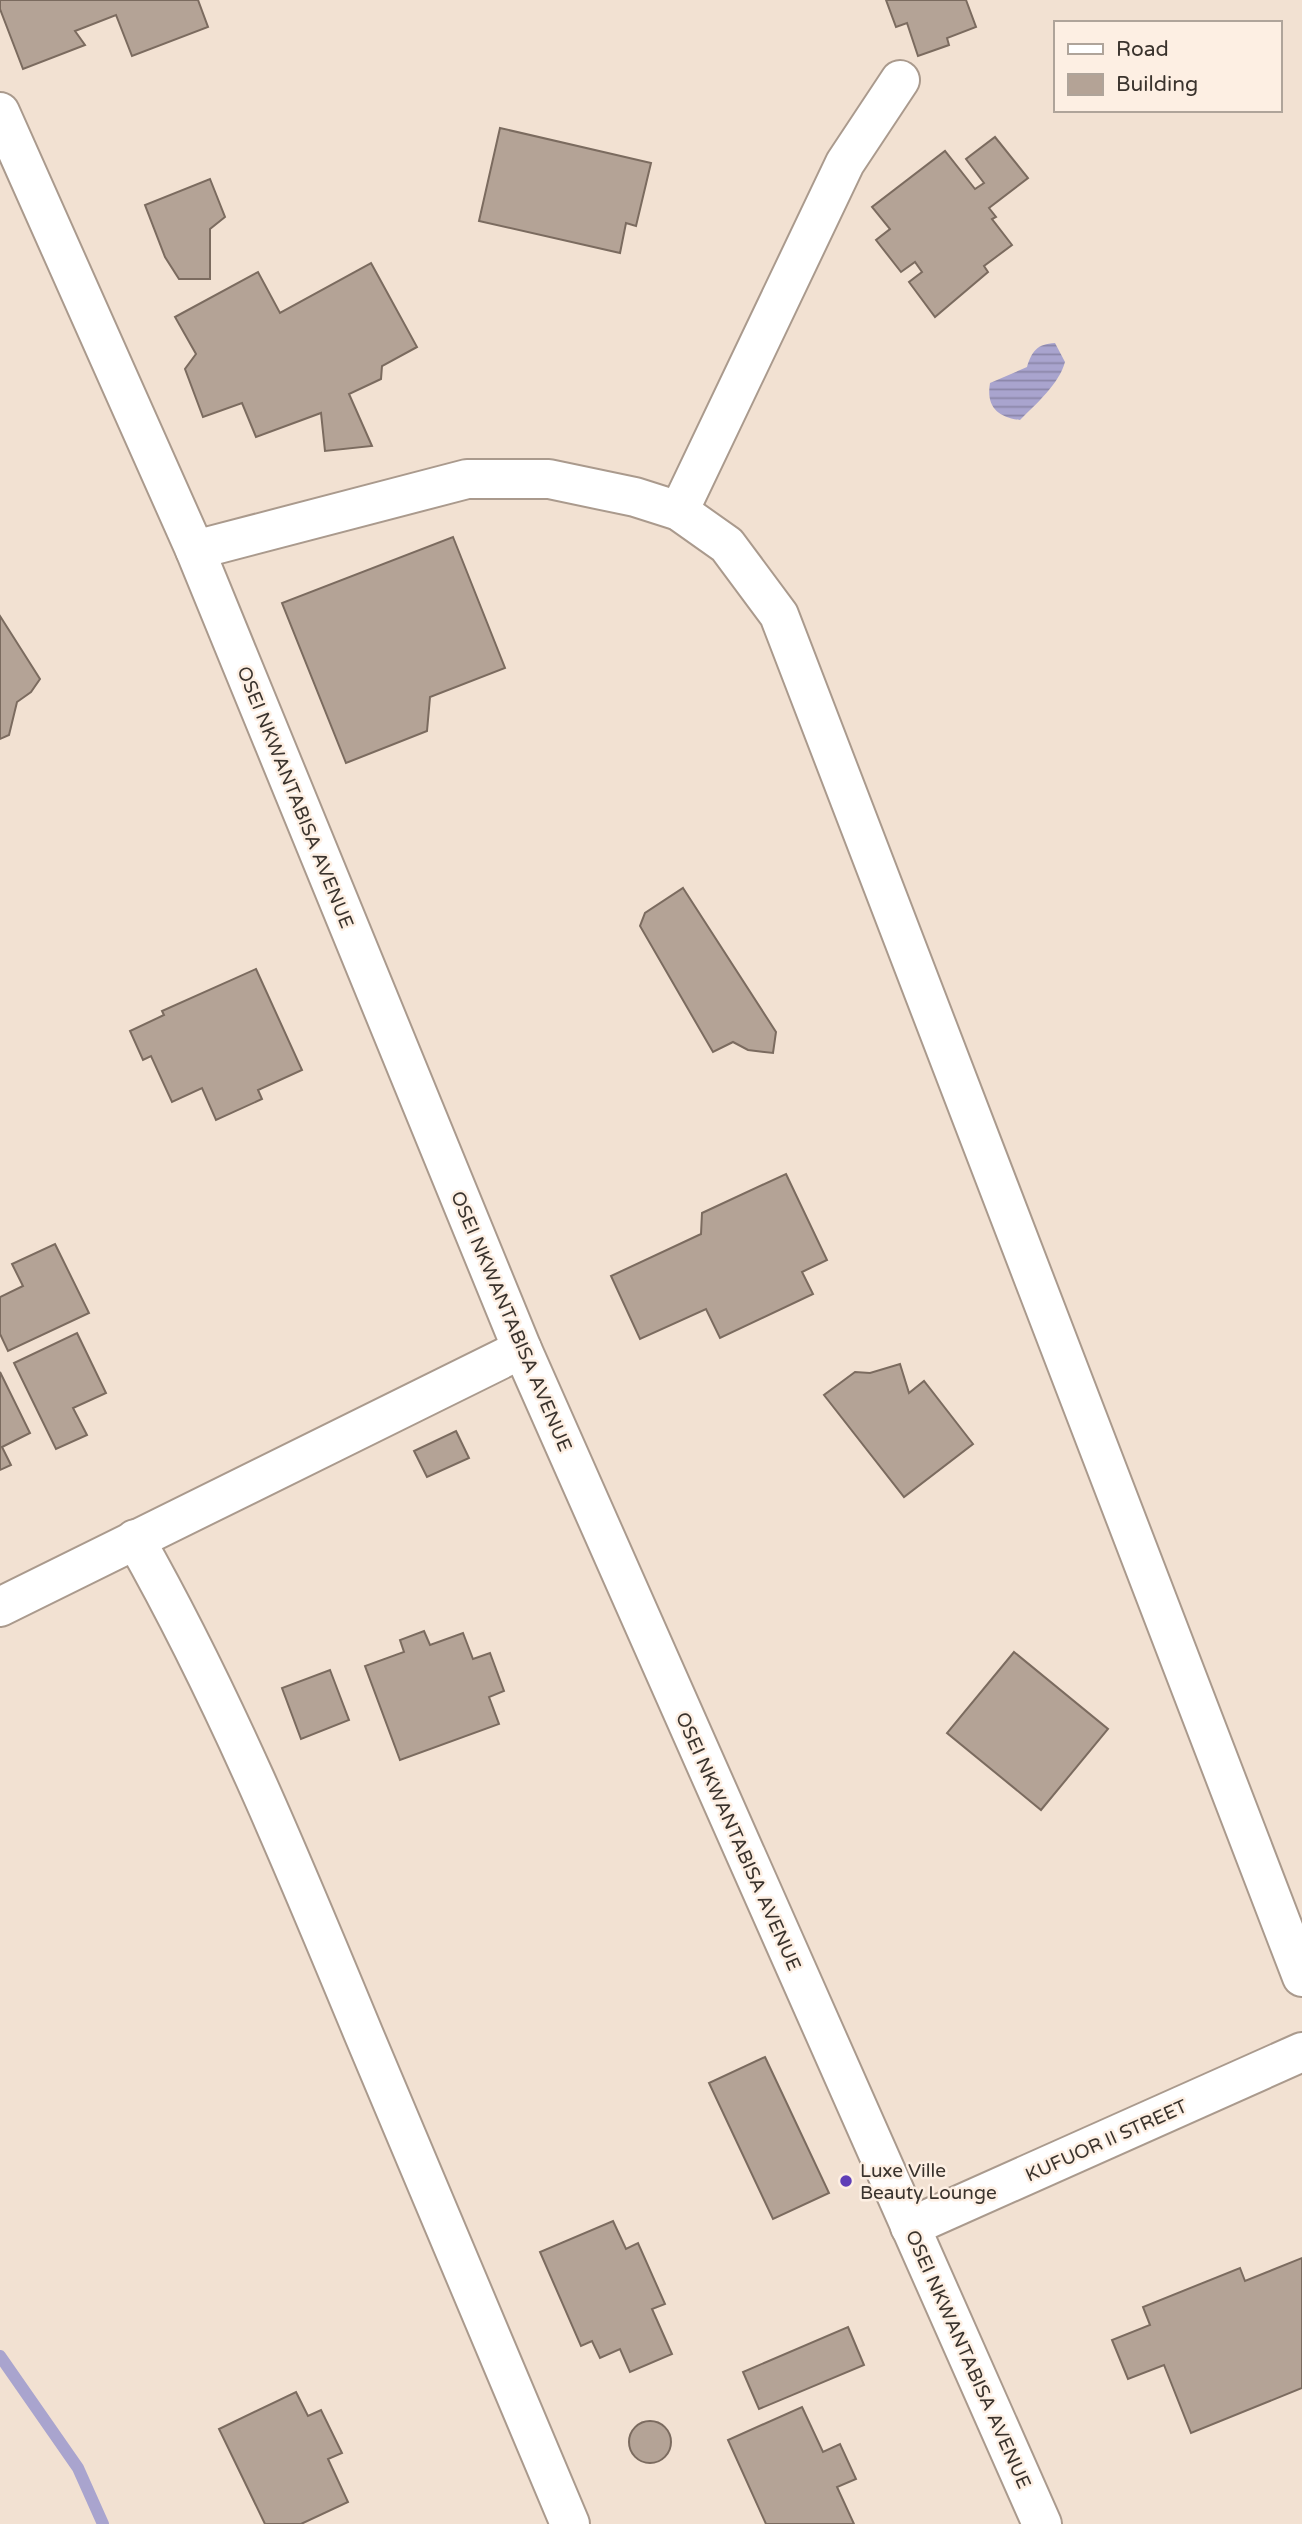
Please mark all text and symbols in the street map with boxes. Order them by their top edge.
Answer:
legend [1054,21,1281,112]
text: Road [1116,37,1169,62]
text: Building [1116,72,1198,97]
street label: OSEI NKWANTABISA AVENUE [232,663,358,932]
street label: OSEI NKWANTABISA AVENUE [446,1188,576,1455]
street label: OSEI NKWANTABISA AVENUE [671,1709,805,1974]
street label: KUFUOR II STREET [1022,2095,1191,2186]
place label: Luxe Ville Beauty Lounge [860,2160,997,2204]
marker: Luxe Ville Beauty Lounge [838,2173,854,2189]
street label: OSEI NKWANTABISA AVENUE [901,2227,1035,2492]

